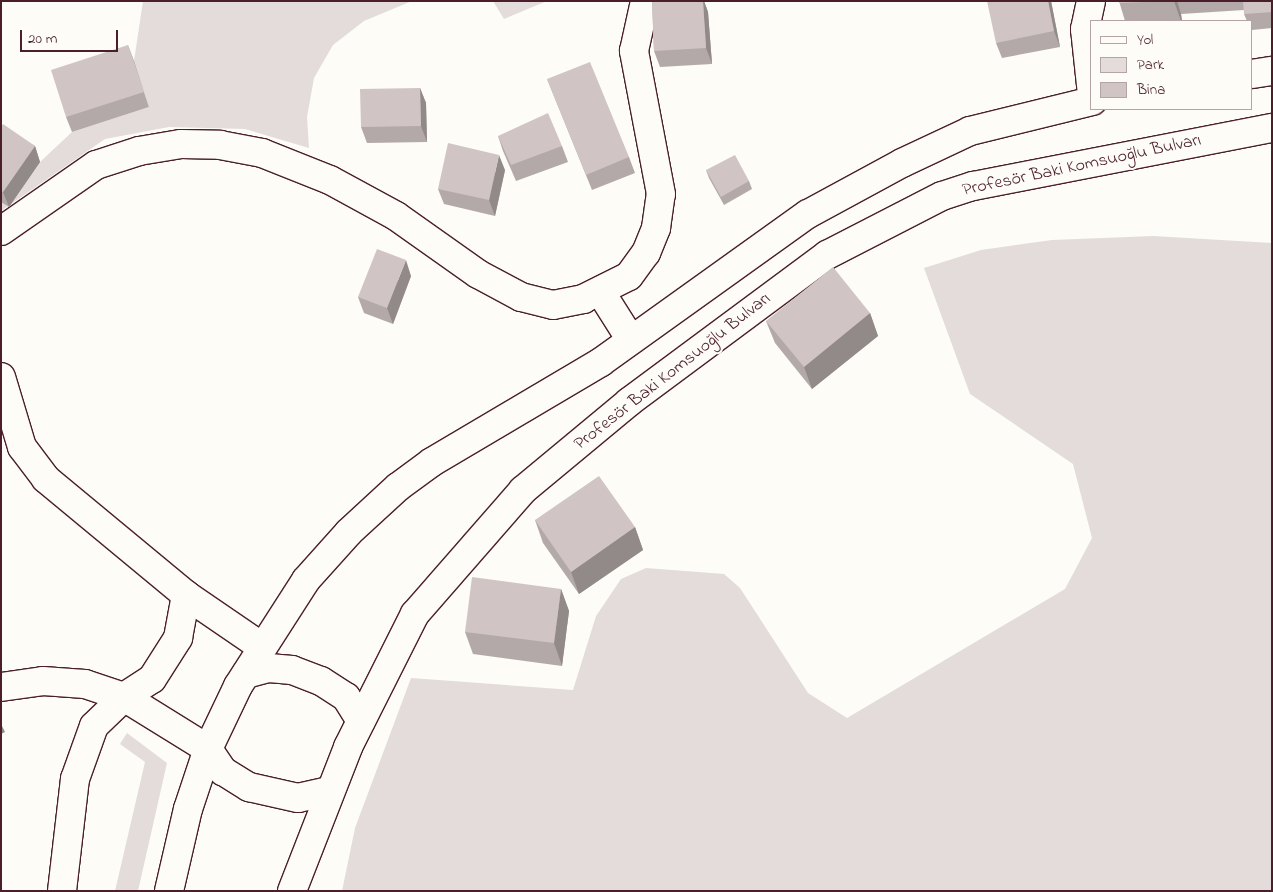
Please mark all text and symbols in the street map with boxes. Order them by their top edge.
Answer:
scale bar [22,20,120,52]
legend [1090,20,1253,110]
text: 20 m [28,28,57,50]
text: Yol [1137,29,1153,51]
text: Park [1137,54,1164,76]
text: Bina [1137,79,1165,101]
street label: Profesör Baki Komsuoğlu Bulvarı [961,130,1203,202]
street label: Profesör Baki Komsuoğlu Bulvarı [570,289,776,455]

